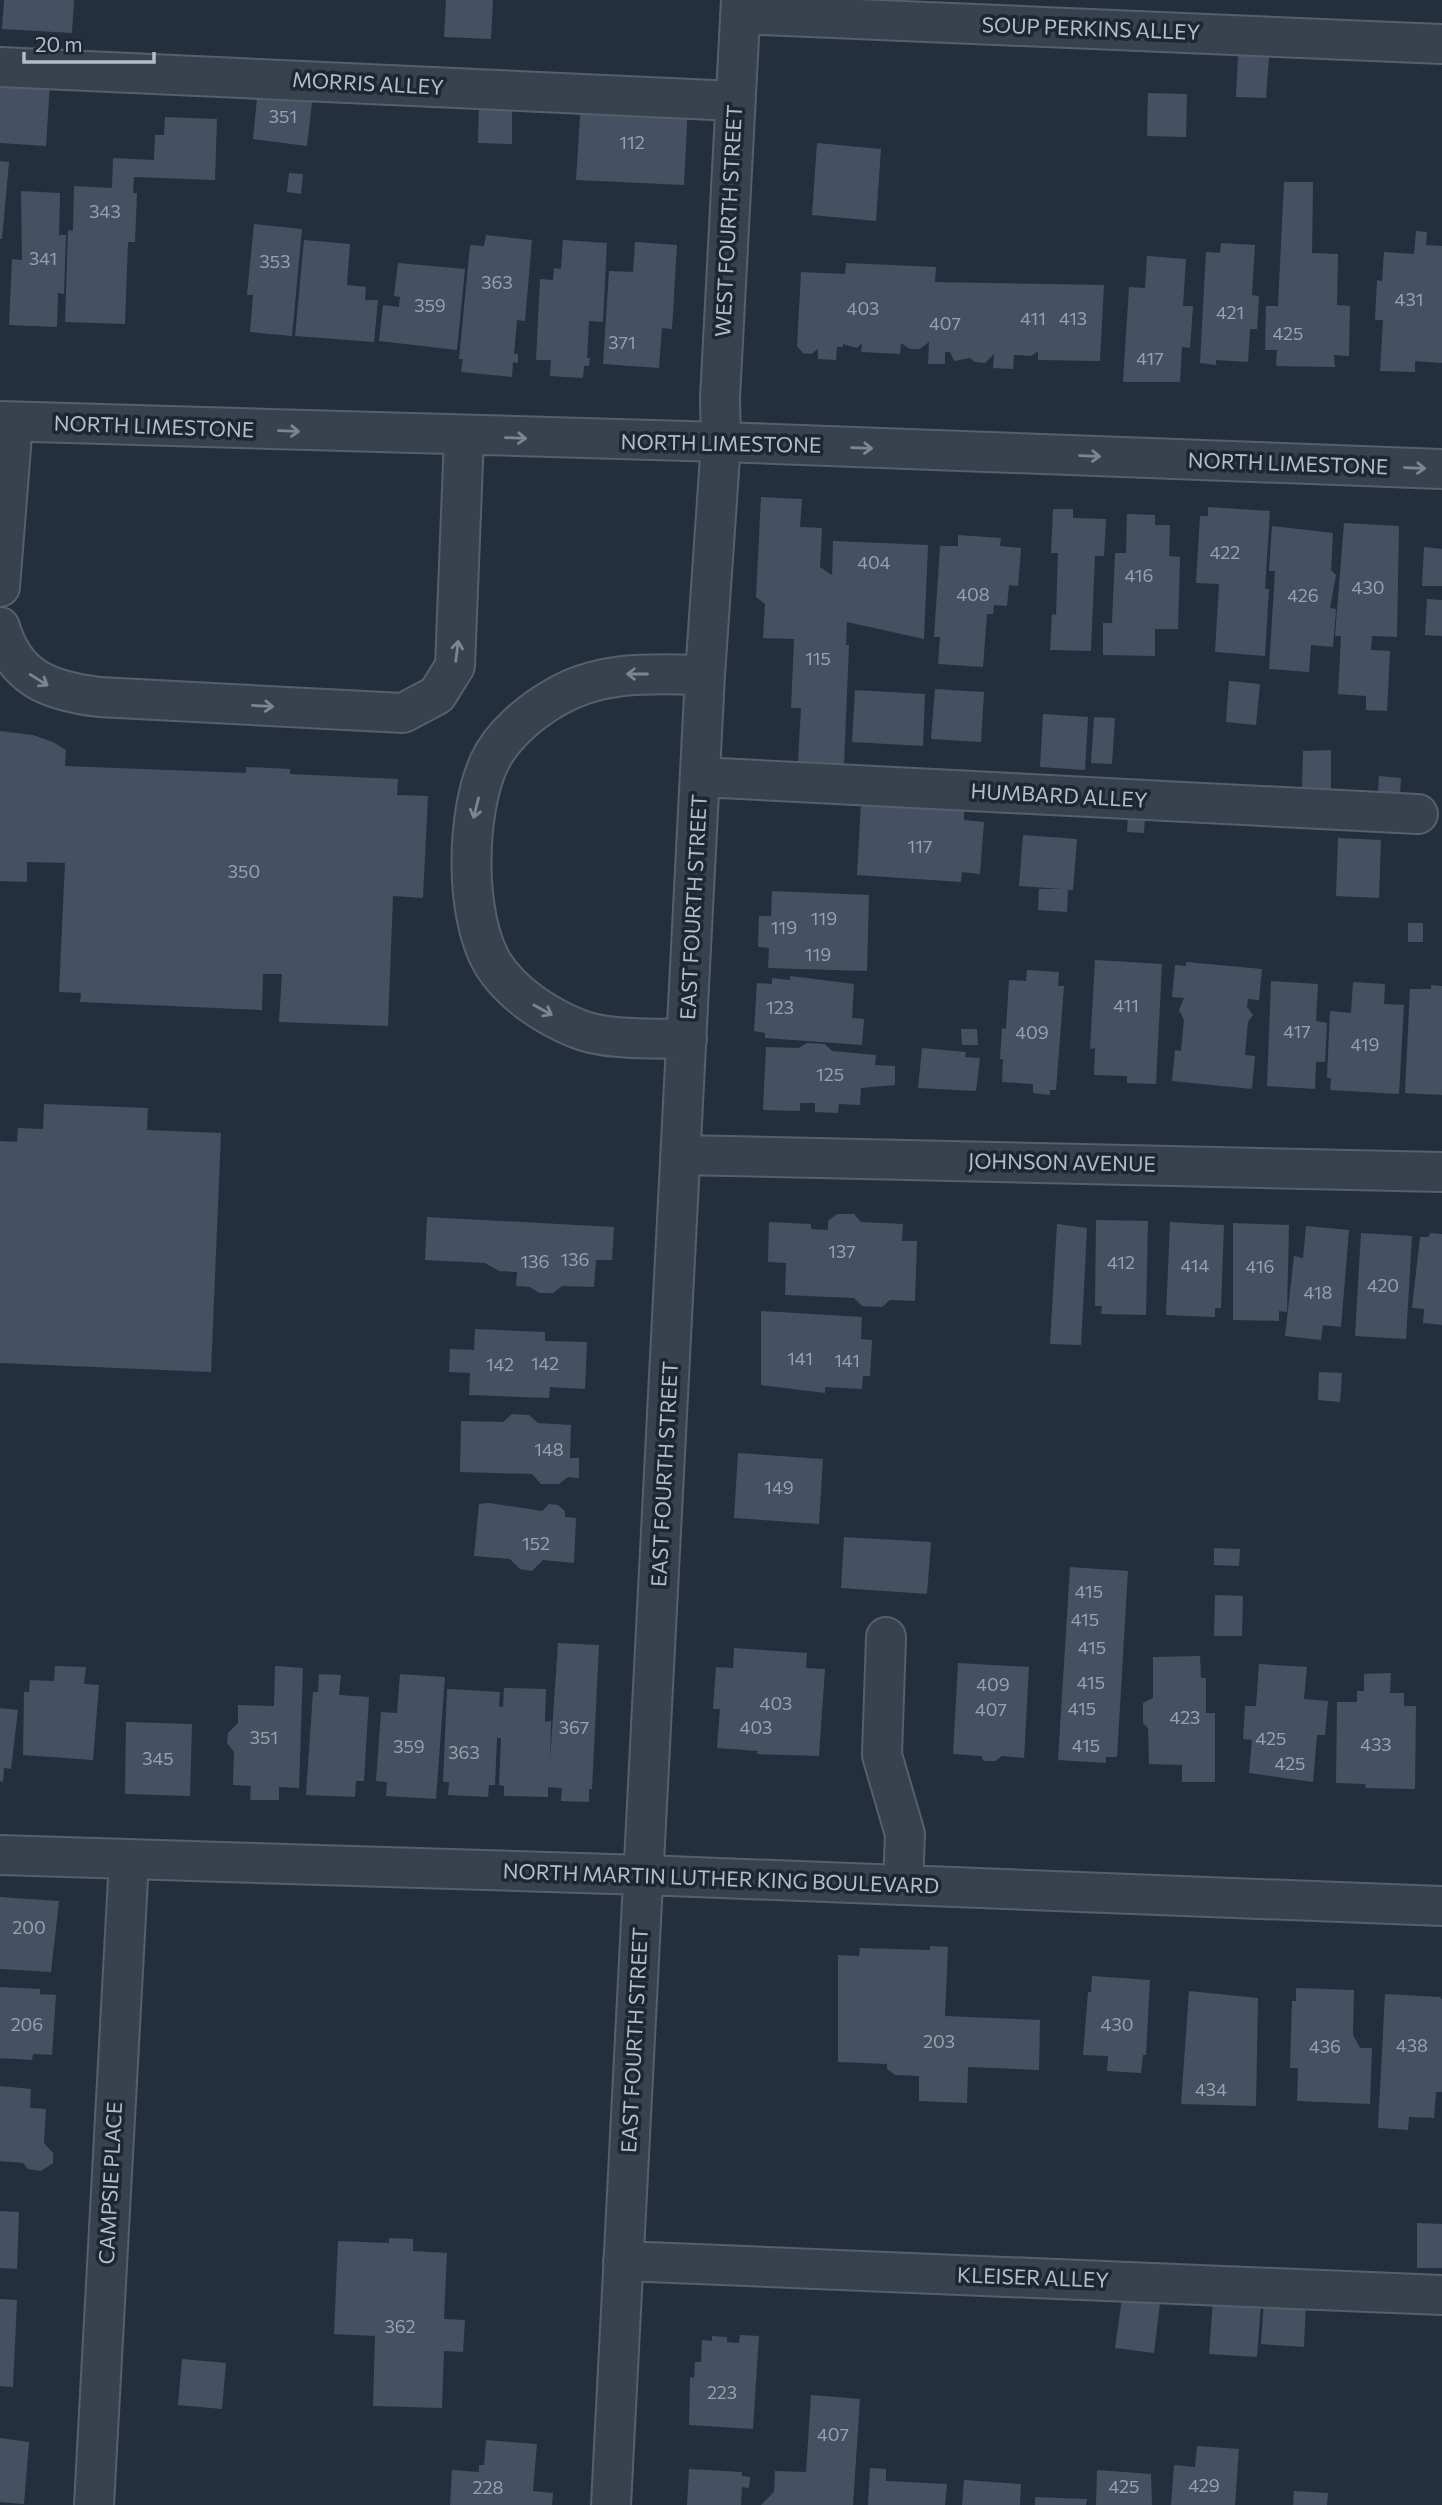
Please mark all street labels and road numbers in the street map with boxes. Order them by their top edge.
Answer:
street label: SOUP PERKINS ALLEY [981,11,1201,44]
street label: MORRIS ALLEY [292,66,445,99]
street label: WEST FOURTH STREET [709,104,746,338]
street label: NORTH LIMESTONE [53,410,255,441]
street label: NORTH LIMESTONE [621,428,822,457]
street label: NORTH LIMESTONE [1187,447,1389,478]
street label: HUMBARD ALLEY [970,777,1149,812]
street label: EAST FOURTH STREET [674,793,711,1020]
street label: JOHNSON AVENUE [968,1147,1156,1176]
street label: EAST FOURTH STREET [645,1360,682,1587]
street label: NORTH MARTIN LUTHER KING BOULEVARD [502,1857,940,1898]
street label: EAST FOURTH STREET [615,1926,652,2153]
street label: CAMPSIE PLACE [93,2101,126,2265]
street label: KLEISER ALLEY [957,2261,1110,2292]

